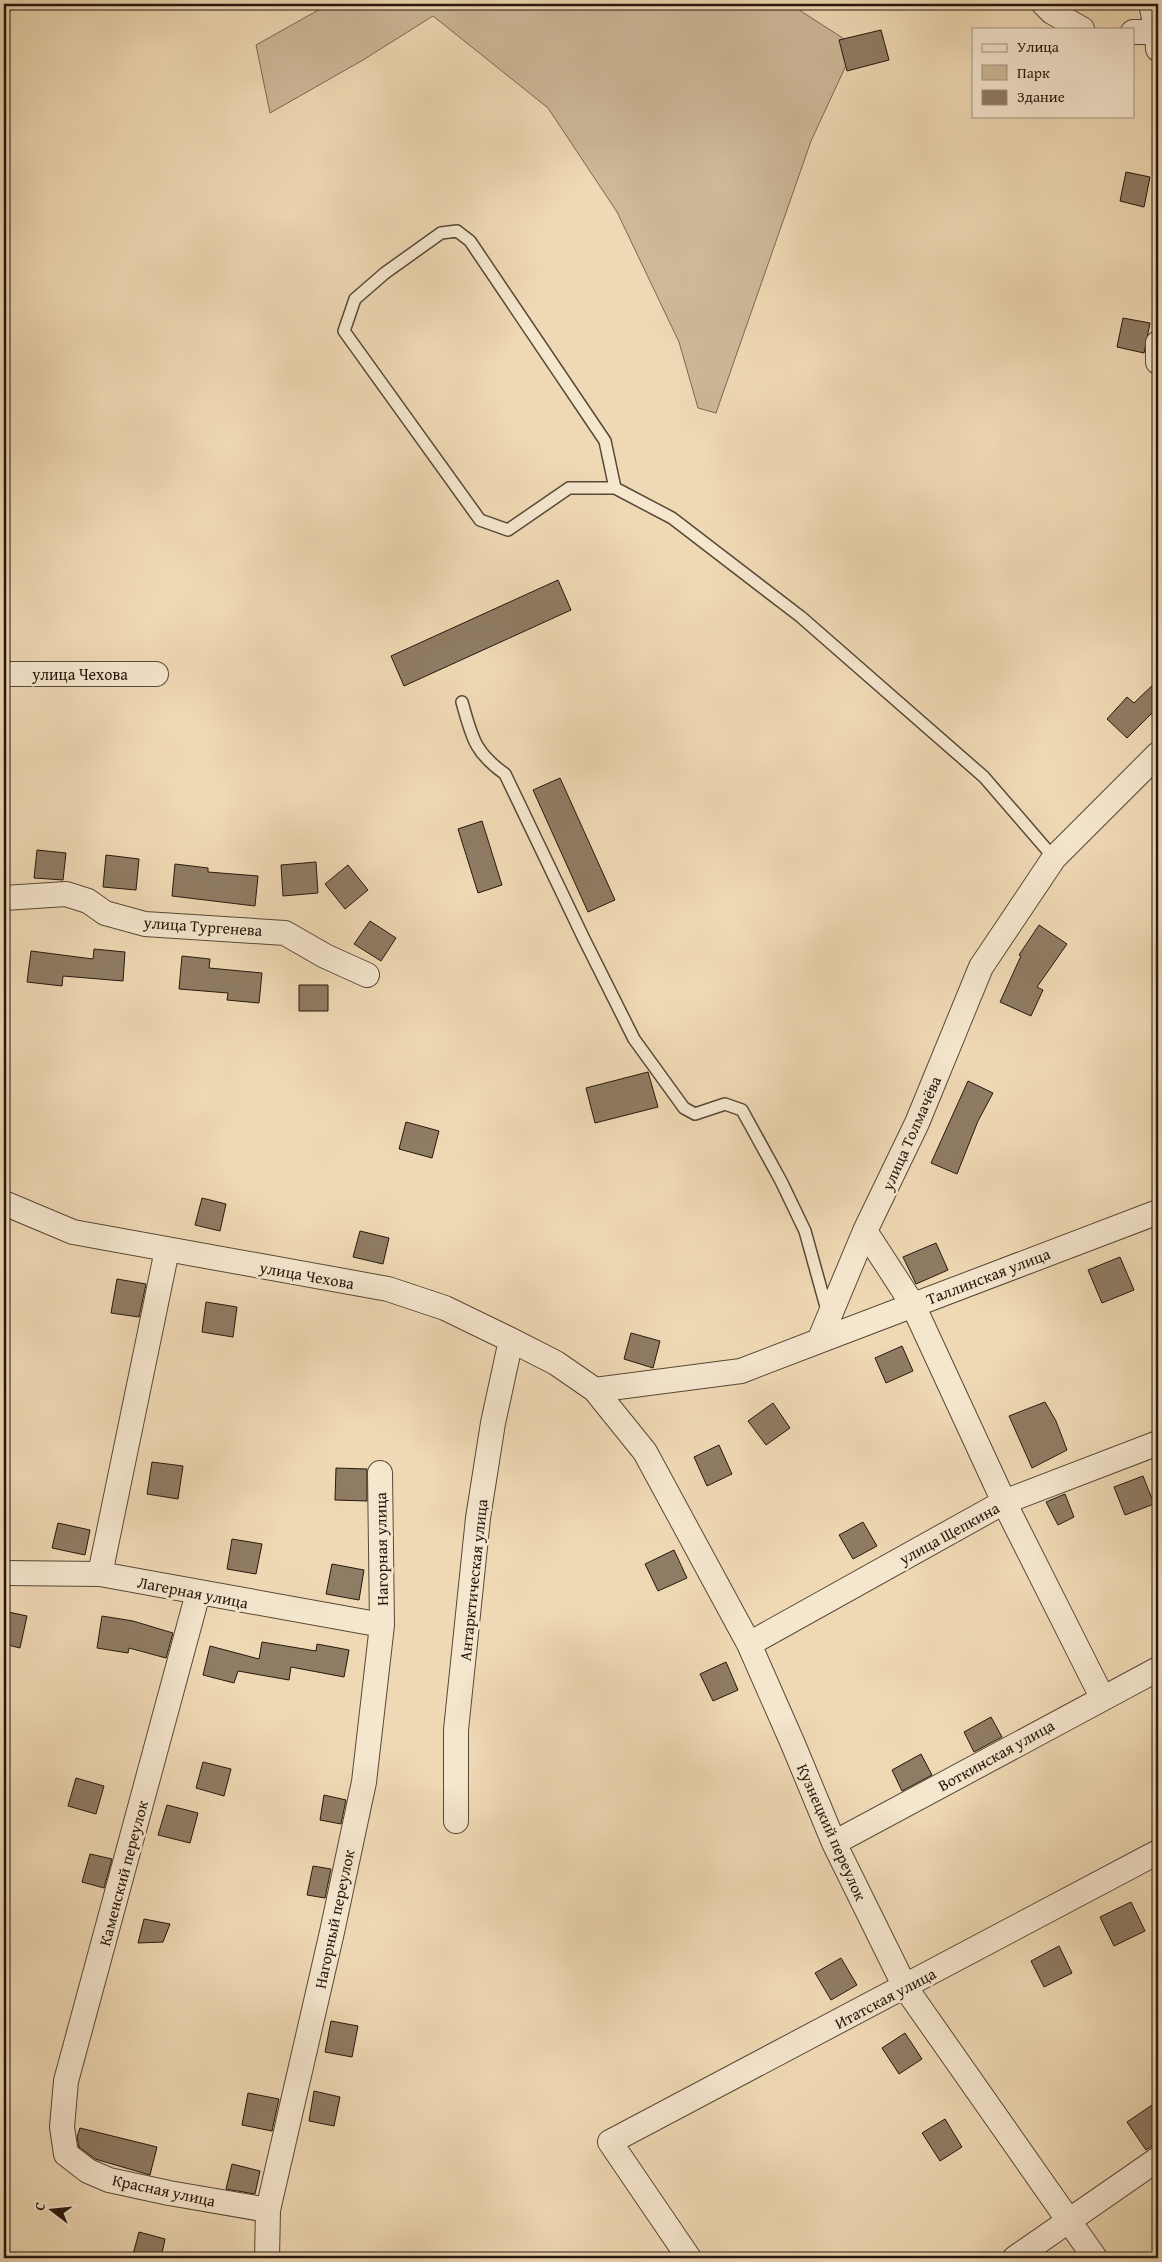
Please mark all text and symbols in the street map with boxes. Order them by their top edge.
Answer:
legend [972,28,1134,118]
text: Улица [1017,36,1060,57]
text: Парк [1017,62,1050,83]
text: Здание [1017,86,1065,107]
street label: улица Чехова [31,662,128,686]
street label: улица Тургенева [142,910,264,942]
street label: улица Толмачёва [875,1072,947,1195]
street label: Таллинская улица [923,1241,1054,1311]
street label: улица Чехова [257,1255,357,1295]
street label: Нагорная улица [368,1492,394,1606]
street label: улица Щепкина [894,1495,1004,1571]
street label: Антарктическая улица [453,1498,493,1662]
street label: Лагерная улица [136,1569,251,1615]
street label: Воткинская улица [933,1713,1059,1797]
street label: Кузнецкий переулок [791,1760,873,1905]
street label: Каменский переулок [92,1797,154,1948]
street label: Нагорный переулок [308,1847,361,1991]
street label: Итатская улица [830,1961,940,2035]
street label: Красная улица [110,2167,218,2213]
north arrow [28,2184,78,2234]
text: С [29,2200,50,2213]

